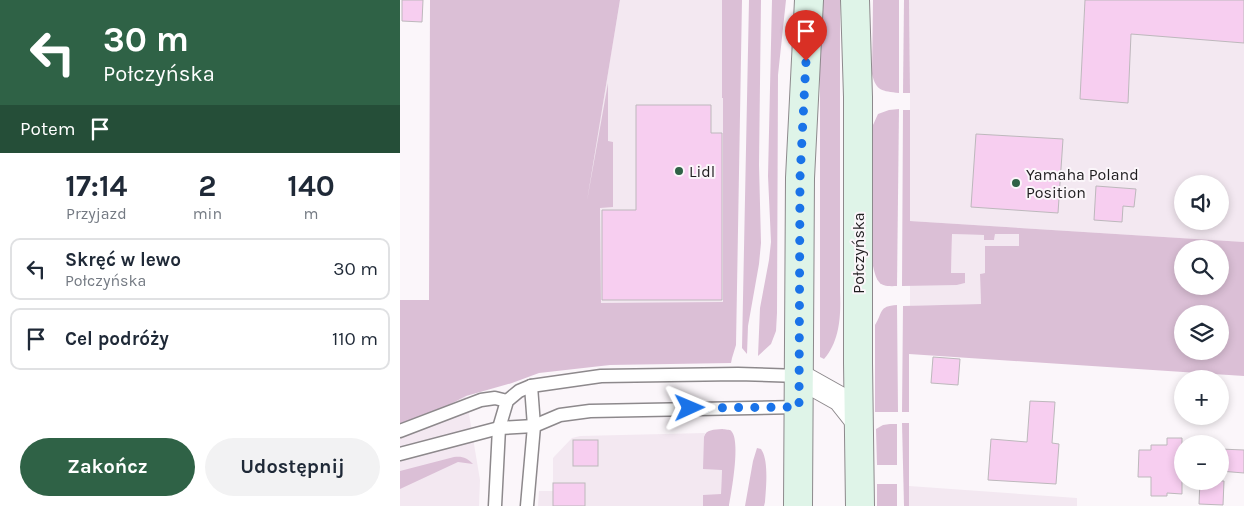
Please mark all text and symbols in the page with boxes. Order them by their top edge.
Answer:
pin [785,10,827,61]
icon: arrive [792,17,820,45]
text: 30 m [103,19,189,60]
icon: left [20,20,85,85]
text: Połczyńska [103,61,215,87]
icon: arrive [86,115,114,143]
text: Potem [20,118,76,140]
place label: Lidl [689,162,715,181]
marker: Lidl [673,165,685,177]
place label: Yamaha Poland Position [1026,165,1139,202]
text: 17:14 [65,168,127,204]
text: 2 [198,168,216,204]
text: 140 [287,168,335,204]
map controls [1174,175,1229,490]
button: sound [1174,175,1229,230]
marker: Yamaha Poland Position [1010,177,1022,189]
text: Przyjazd [66,204,127,223]
text: min [193,204,222,223]
text: m [304,204,318,223]
street label: Połczyńska [849,212,868,294]
button: search [1174,240,1229,295]
text: Skręć w lewo [65,249,181,271]
icon: left [22,255,50,283]
text: 30 m [333,258,378,280]
text: Połczyńska [65,271,146,290]
button: layers [1174,305,1229,360]
icon: arrive [22,325,50,353]
text: Cel podróży [65,328,169,350]
text: 110 m [332,328,378,350]
button: + [1174,370,1229,425]
position arrow [663,381,715,433]
button: − [1174,435,1229,490]
button: Zakończ [20,438,195,496]
button: Udostępnij [205,438,380,496]

